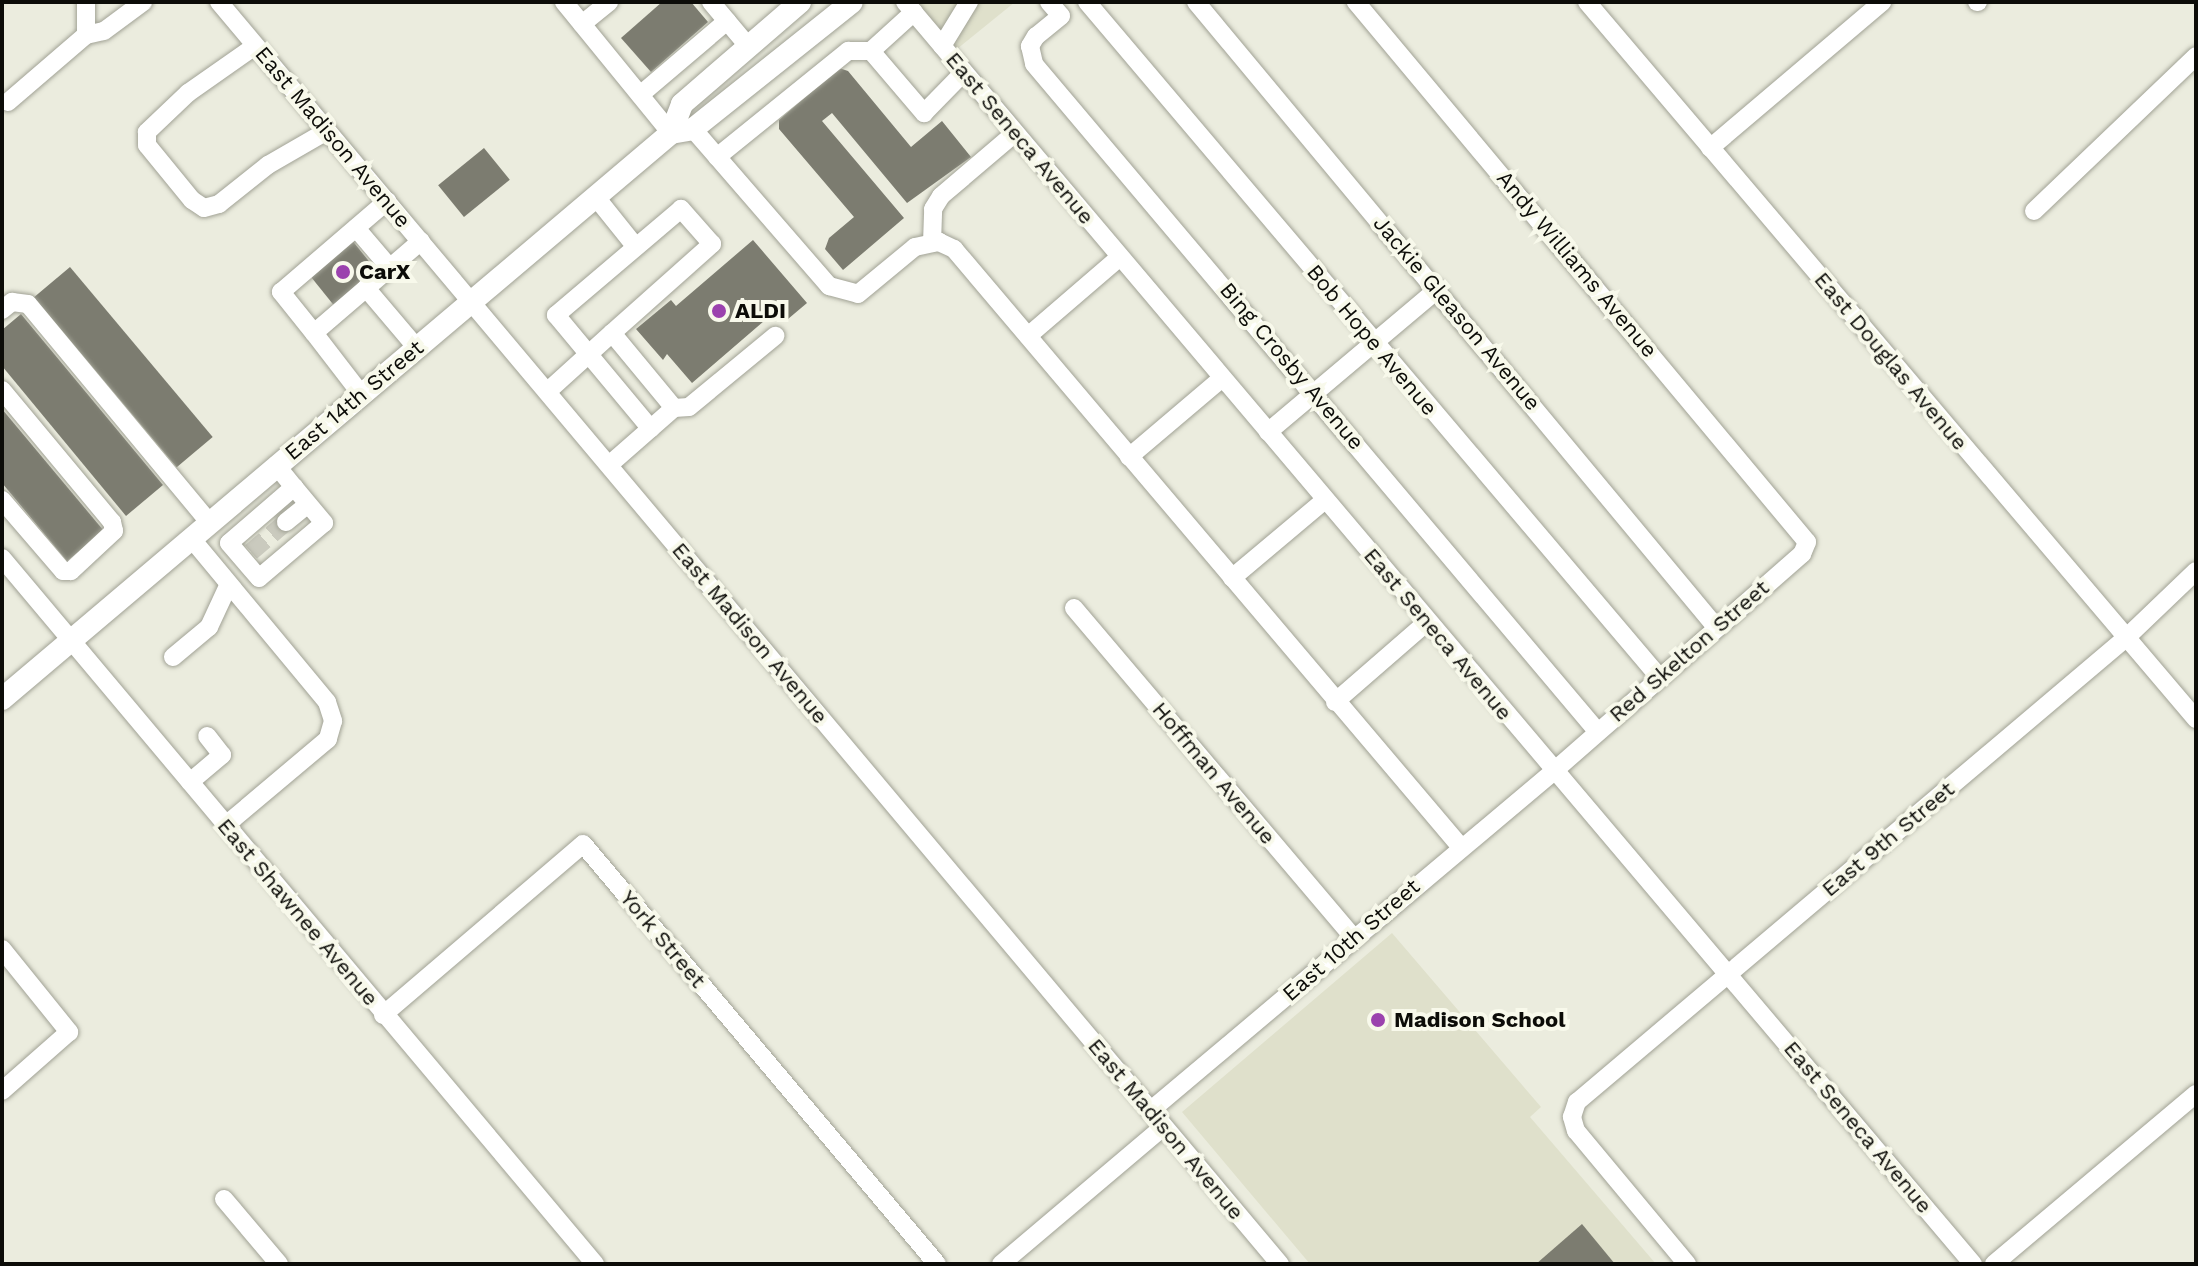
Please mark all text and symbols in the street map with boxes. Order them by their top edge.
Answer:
street label: East Madison Avenue [249,41,417,233]
street label: East Seneca Avenue [940,46,1100,230]
street label: Andy Williams Avenue [1491,165,1663,363]
street label: Jackie Gleason Avenue [1368,210,1546,416]
place label: CarX [359,259,410,285]
street label: Bob Hope Avenue [1301,259,1443,421]
marker: CarX [334,263,352,281]
street label: East Douglas Avenue [1808,266,1974,456]
street label: Bing Crosby Avenue [1214,276,1370,456]
place label: ALDI [735,298,786,324]
marker: ALDI [710,302,728,320]
street label: East 14th Street [279,334,429,466]
street label: East Madison Avenue [666,537,834,729]
street label: East Seneca Avenue [1358,542,1518,726]
street label: Red Skelton Street [1604,574,1774,728]
street label: Hoffman Avenue [1146,696,1282,850]
street label: East 9th Street [1816,776,1960,902]
street label: East Shawnee Avenue [212,813,384,1011]
street label: East 10th Street [1277,873,1425,1007]
street label: York Street [615,885,711,993]
place label: Madison School [1394,1007,1565,1033]
marker: Madison School [1369,1011,1387,1029]
street label: East Madison Avenue [1082,1033,1250,1225]
street label: East Seneca Avenue [1778,1035,1938,1219]

